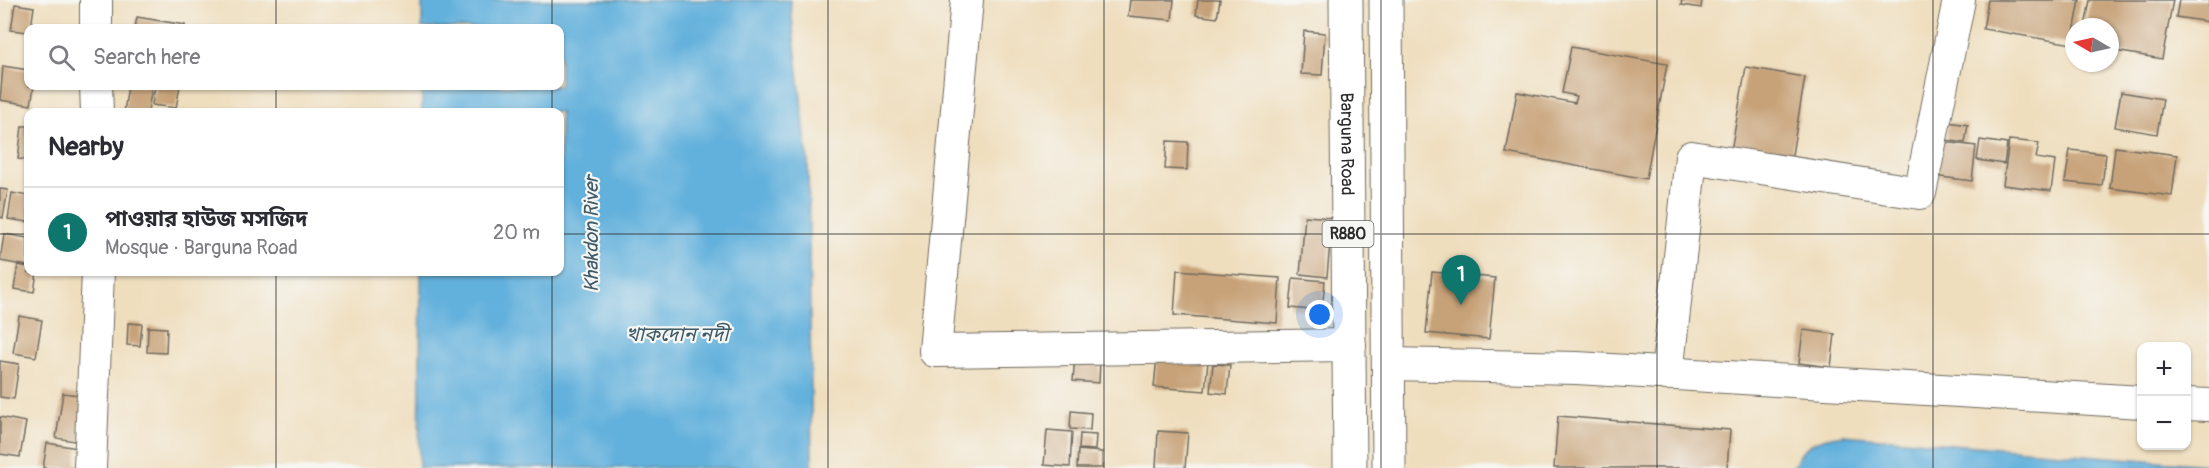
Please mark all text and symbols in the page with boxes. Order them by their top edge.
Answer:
north arrow [2065,18,2119,72]
search box [24,24,564,90]
icon: search [45,41,78,74]
text: Search here [93,43,200,71]
street label: Barguna Road [1335,92,1359,196]
text: Nearby [48,131,124,163]
water label: Khakdon River [579,173,604,292]
text: পাওয়ার হাউজ মসজিদ [105,205,307,233]
text: 1 [64,220,71,245]
text: 20 m [493,220,540,245]
road number: R880 [1322,221,1374,247]
text: Mosque · Barguna Road [105,235,298,260]
pin: 1 [1442,256,1480,305]
your location [1305,300,1334,329]
water label: খাকদোন নদী [625,322,732,347]
map controls [2137,342,2191,450]
button: + [2137,342,2191,396]
button: − [2137,396,2191,450]

